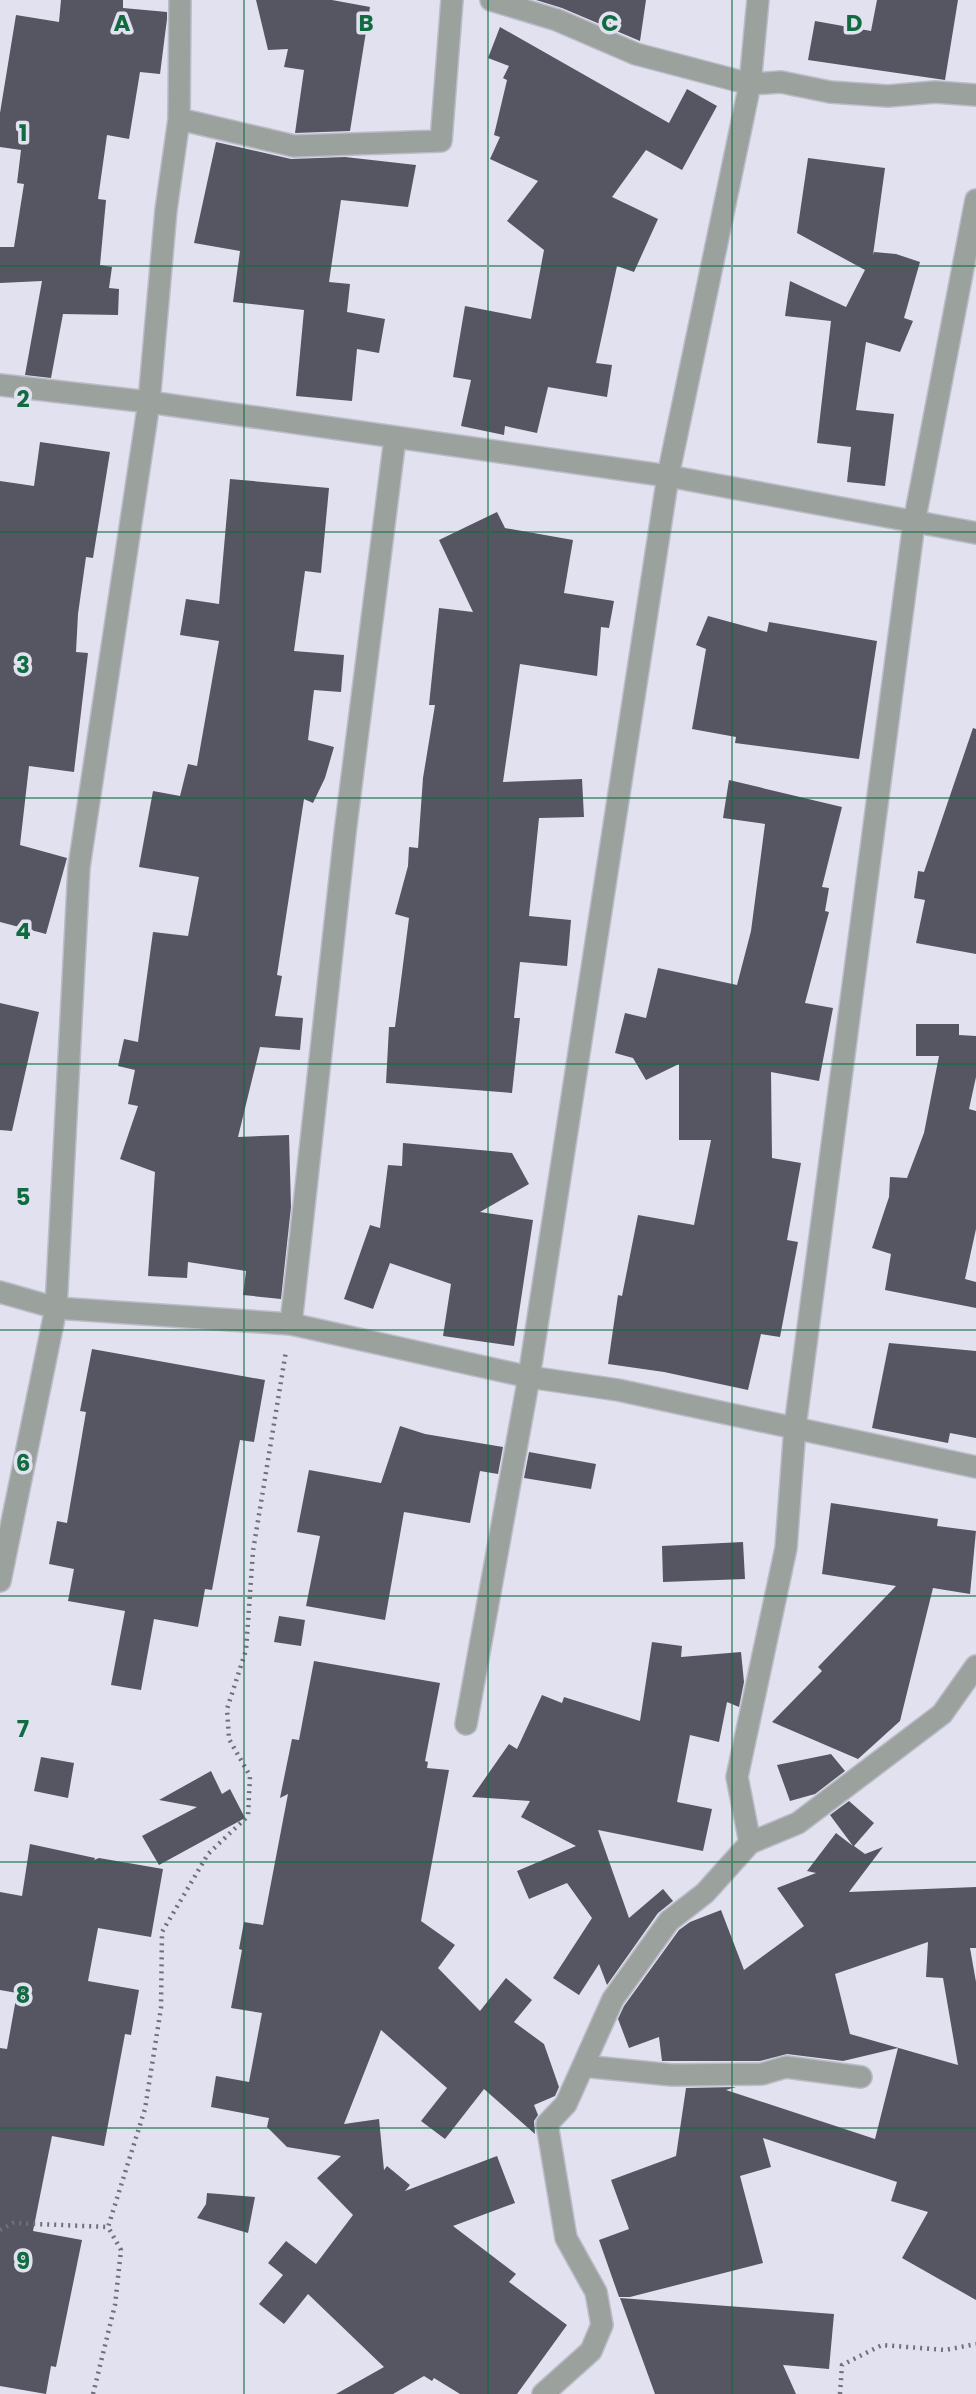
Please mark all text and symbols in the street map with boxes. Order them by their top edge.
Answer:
text: A [114,7,131,39]
text: B [358,7,374,39]
text: C [601,7,619,39]
text: D [846,7,862,39]
text: 1 [19,117,27,149]
text: 2 [16,383,30,415]
text: 3 [16,649,30,681]
text: 4 [15,915,31,947]
text: 5 [16,1181,30,1213]
text: 6 [16,1447,30,1479]
text: 7 [17,1713,29,1745]
text: 8 [16,1979,30,2011]
text: 9 [16,2245,30,2277]

